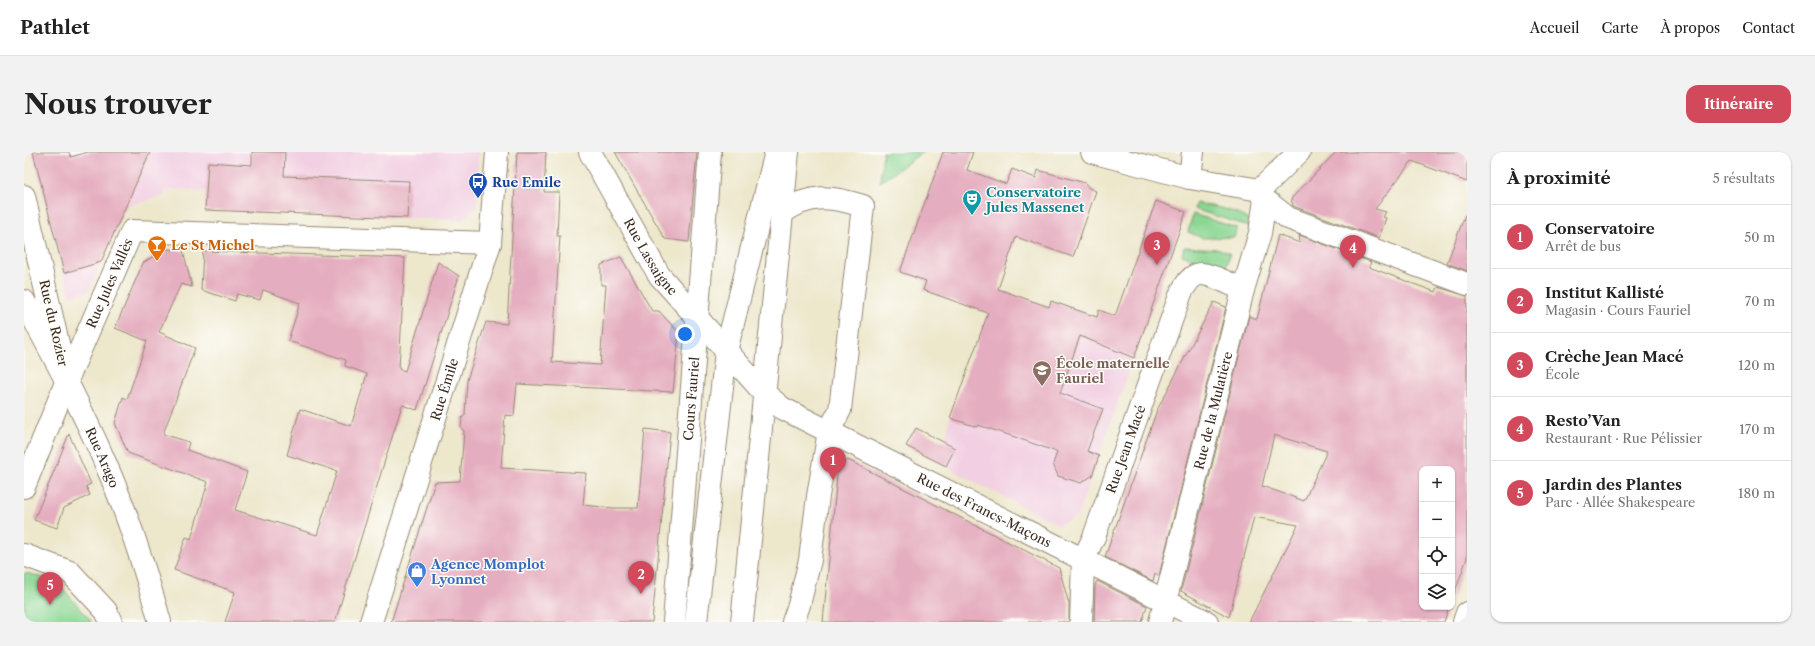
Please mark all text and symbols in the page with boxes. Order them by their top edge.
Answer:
text: Pathlet [20,16,90,39]
text: Accueil [1530,19,1580,37]
text: Carte [1602,19,1638,37]
text: À propos [1660,19,1720,37]
text: Contact [1742,19,1795,37]
button: Itinéraire [1686,85,1791,123]
text: Nous trouver [24,87,212,121]
text: À proximité [1507,168,1611,188]
text: 5 résultats [1713,170,1775,186]
bus stop icon: Rue Emile [467,171,489,199]
place label: Rue Emile [492,174,561,190]
place label: Conservatoire Jules Massenet [984,184,1085,215]
theatre icon: Conservatoire Jules Massenet [961,188,983,216]
street label: Rue Lassaigne [621,215,681,298]
text: Conservatoire [1545,219,1655,238]
text: 1 [1517,229,1523,245]
text: 50 m [1744,229,1775,245]
pin: 3 [1144,232,1170,265]
bar icon: Le St Michel [146,234,168,262]
street label: Rue Jules Vallès [83,235,136,330]
pin: 4 [1340,235,1366,268]
place label: Le St Michel [171,237,255,253]
text: Arrêt de bus [1545,238,1621,254]
street label: Rue du Rozier [36,278,72,368]
text: Institut Kallisté [1545,283,1664,302]
text: 2 [1516,293,1524,309]
text: 70 m [1745,293,1775,309]
text: Magasin · Cours Fauriel [1545,302,1691,318]
your location [675,324,695,344]
text: Crèche Jean Macé [1545,347,1684,366]
street label: Rue de la Mulatière [1190,350,1235,471]
place label: École maternelle Fauriel [1056,355,1170,386]
street label: Rue Émile [427,356,461,422]
street label: Cours Fauriel [680,356,702,441]
text: 3 [1516,357,1524,373]
text: 120 m [1738,357,1775,373]
school or university icon: École maternelle Fauriel [1031,359,1053,387]
text: École [1545,366,1580,382]
street label: Rue Jean Macé [1102,403,1148,495]
text: Resto’Van [1545,411,1621,430]
text: 4 [1516,421,1524,437]
text: 170 m [1739,421,1775,437]
street label: Rue Arago [82,424,123,490]
text: Restaurant · Rue Pélissier [1545,430,1702,446]
pin: 1 [820,447,846,480]
map controls [1419,466,1455,610]
button: + [1419,466,1455,502]
street label: Rue des Francs-Maçons [914,469,1055,551]
text: Jardin des Plantes [1545,475,1682,494]
text: 5 [1516,485,1524,501]
text: 180 m [1738,485,1775,501]
text: Parc · Allée Shakespeare [1545,494,1695,510]
button: − [1419,502,1455,538]
button: locate [1419,538,1455,574]
place label: Agence Momplot Lyonnet [430,556,546,587]
shop icon: Agence Momplot Lyonnet [406,560,428,588]
pin: 2 [628,561,654,594]
pin: 5 [37,572,63,605]
button: layers [1419,574,1455,610]

